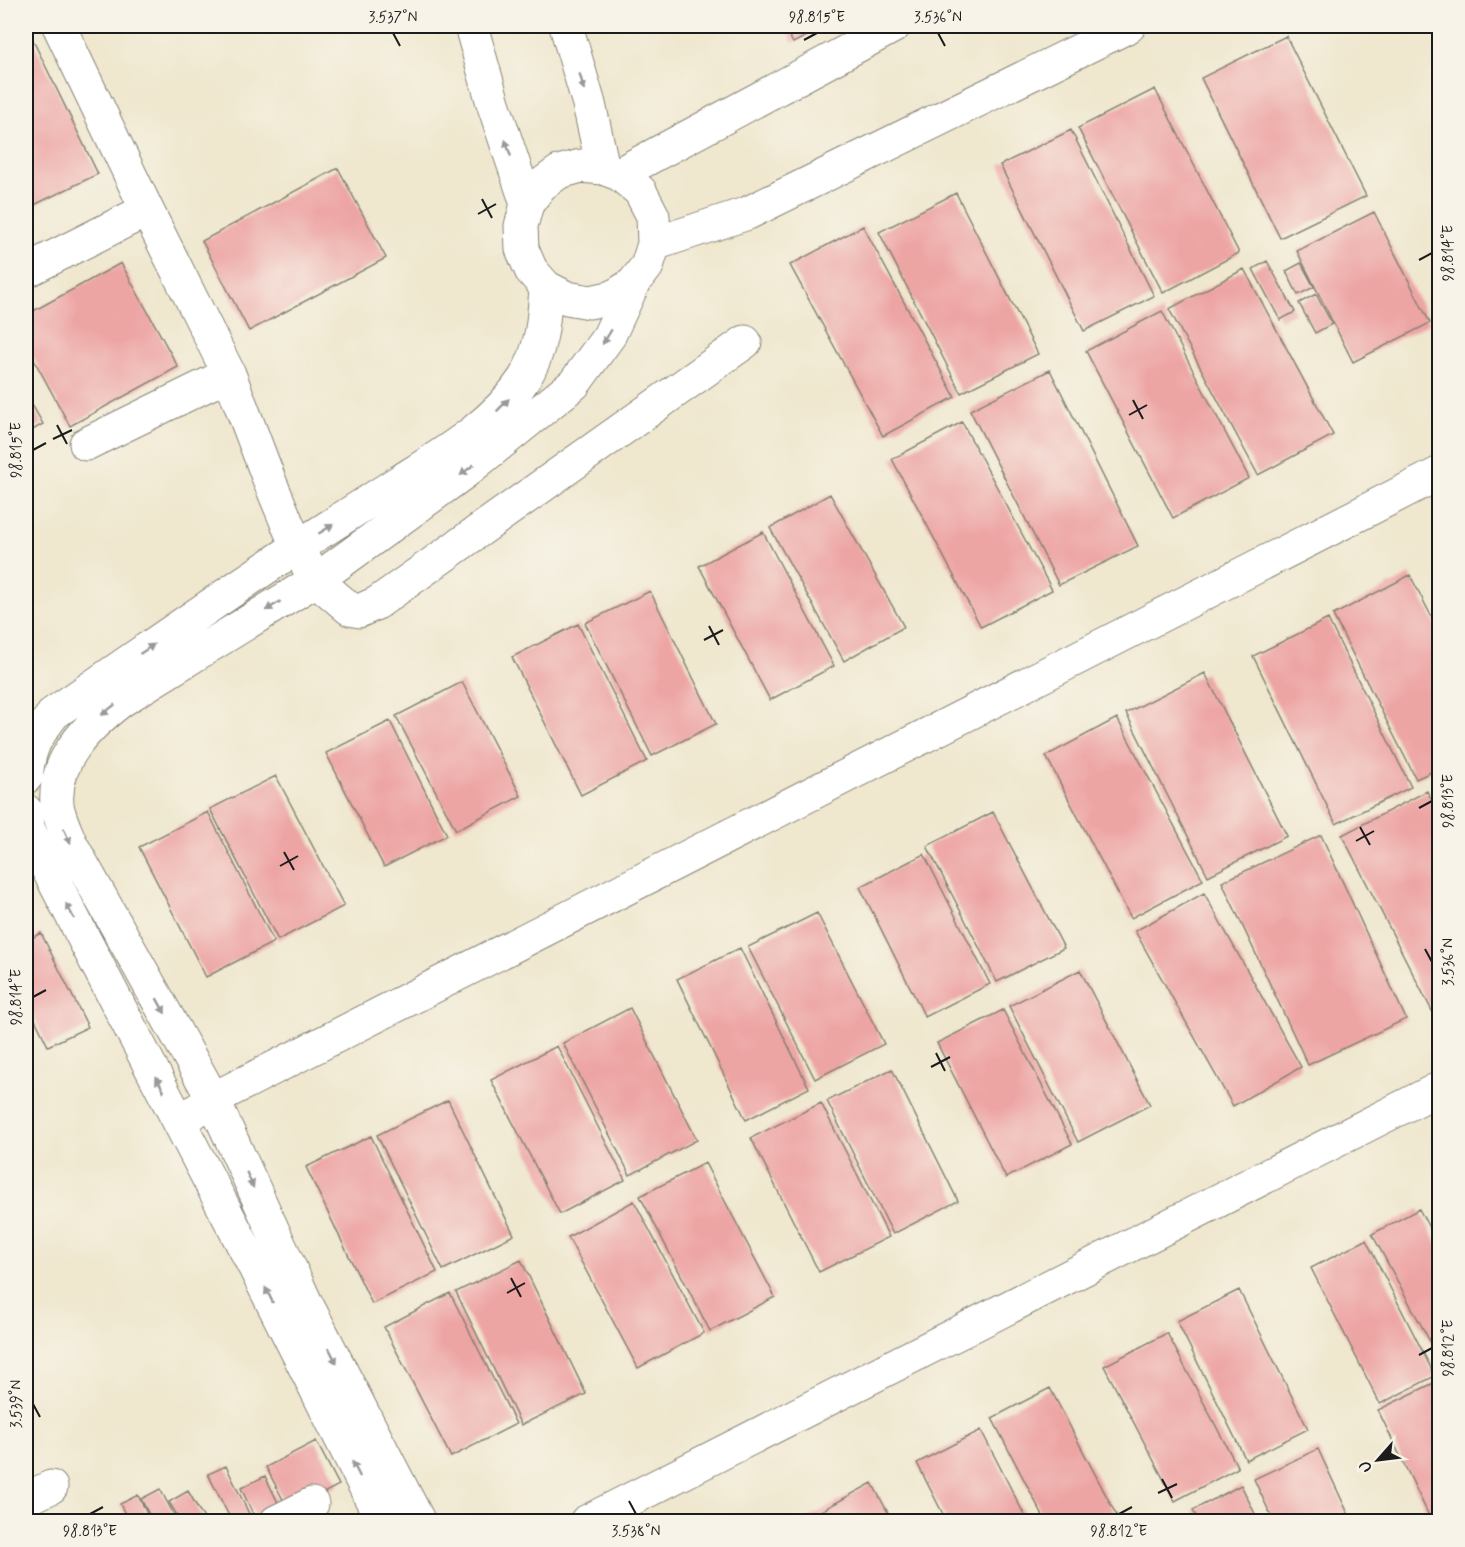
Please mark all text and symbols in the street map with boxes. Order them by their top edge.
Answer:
text: 3.537°N [368,8,418,28]
text: 98.815°E [789,8,845,28]
text: 3.536°N [914,8,962,28]
one-way arrow [578,73,587,91]
one-way arrow [503,139,513,157]
text: 98.814°E [1439,224,1459,281]
one-way arrow [602,329,613,345]
one-way arrow [495,398,509,412]
text: 98.815°E [7,422,27,478]
one-way arrow [459,464,475,477]
one-way arrow [318,523,334,534]
one-way arrow [265,601,281,612]
one-way arrow [139,643,155,655]
one-way arrow [100,704,116,717]
text: 98.813°E [1439,774,1459,828]
one-way arrow [63,827,72,844]
one-way arrow [65,903,75,920]
text: 3.536°N [1439,938,1459,986]
text: 98.814°E [7,968,27,1025]
one-way arrow [156,998,166,1015]
one-way arrow [156,1076,165,1093]
one-way arrow [245,1172,255,1190]
one-way arrow [264,1287,273,1304]
text: 98.812°E [1439,1319,1459,1376]
one-way arrow [328,1348,338,1365]
text: 3.539°N [7,1380,27,1428]
north arrow [1348,1430,1408,1490]
text: U [1354,1457,1378,1476]
one-way arrow [352,1461,361,1478]
text: 98.813°E [63,1522,117,1542]
text: 3.538°N [612,1522,660,1542]
text: 98.812°E [1091,1522,1148,1542]

